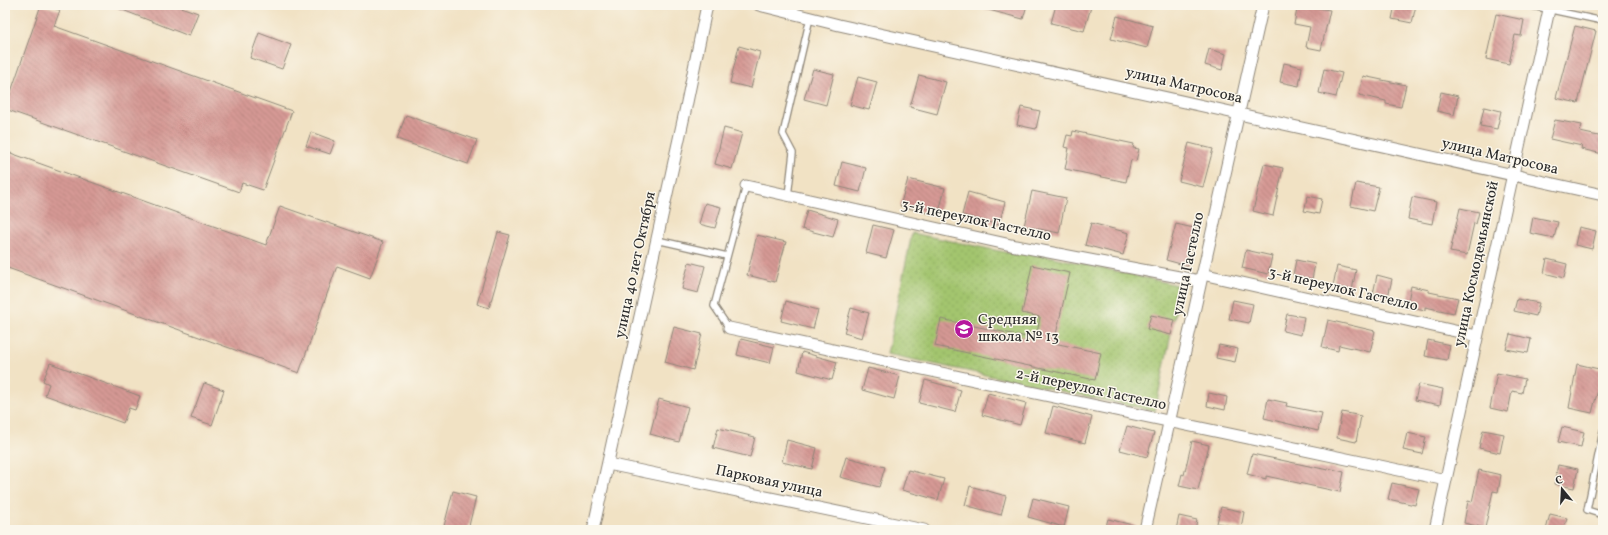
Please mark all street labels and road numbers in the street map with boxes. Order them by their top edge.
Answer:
street label: улица Матросова [1123,62,1245,110]
street label: улица Матросова [1439,133,1561,181]
street label: улица Космодемьянской [1449,179,1505,349]
street label: улица 40 лет Октября [610,189,662,340]
street label: 3-й переулок Гастелло [899,195,1053,247]
street label: улица Гастелло [1168,210,1210,318]
street label: 3-й переулок Гастелло [1266,263,1420,317]
street label: 2-й переулок Гастелло [1014,364,1168,416]
street label: Парковая улица [713,460,825,504]

